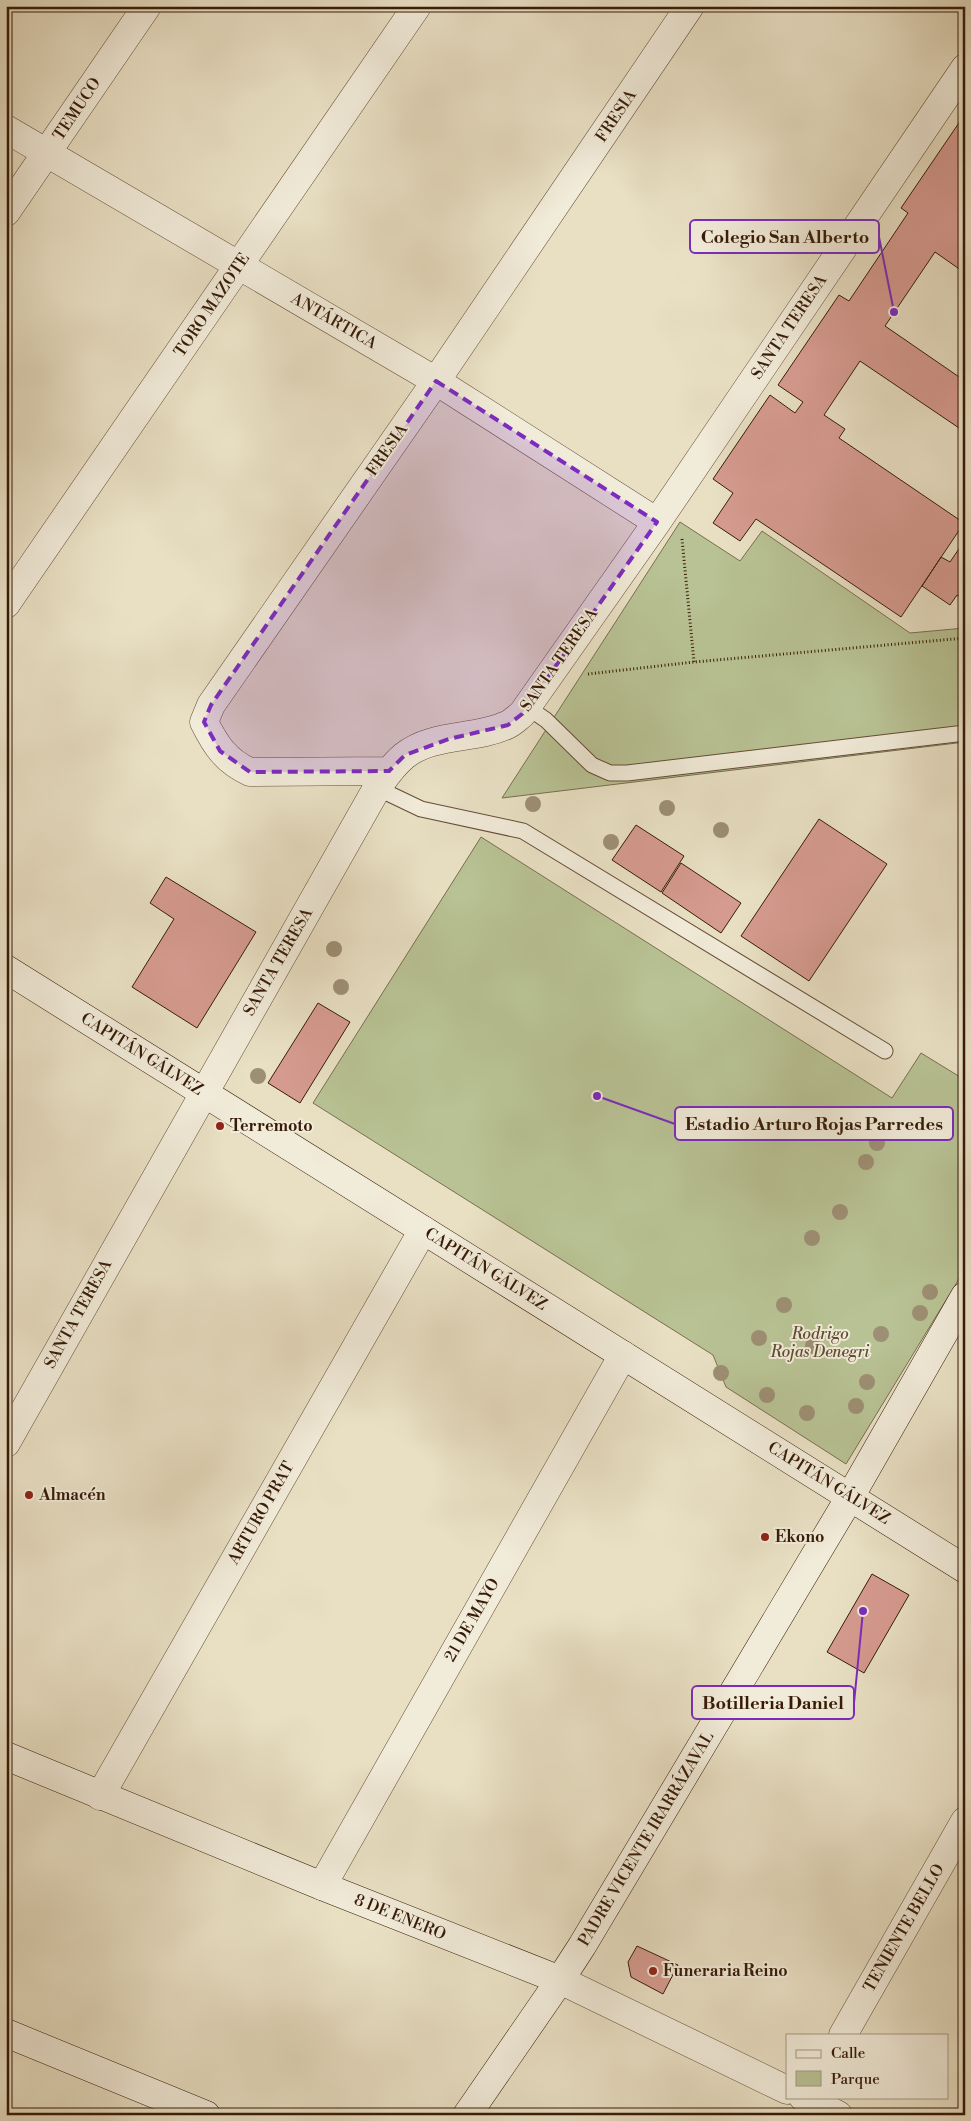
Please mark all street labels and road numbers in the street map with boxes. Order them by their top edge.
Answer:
street label: TEMUCO [49,74,105,144]
street label: FRESIA [591,85,641,146]
street label: TORO MAZOTE [170,249,254,361]
street label: SANTA TERESA [747,270,832,383]
street label: ANTÁRTICA [287,286,382,354]
street label: FRESIA [362,419,413,480]
street label: SANTA TERESA [516,604,603,715]
street label: SANTA TERESA [239,904,318,1020]
street label: CAPITÁN GÁLVEZ [77,1007,208,1100]
street label: CAPITÁN GÁLVEZ [421,1222,552,1315]
street label: SANTA TERESA [40,1255,117,1372]
street label: CAPITÁN GÁLVEZ [764,1436,895,1529]
street label: ARTURO PRAT [223,1458,299,1569]
street label: 21 DE MAYO [440,1575,504,1665]
street label: PADRE VICENTE IRARRÁZAVAL [572,1727,718,1950]
street label: TENIENTE BELLO [859,1860,949,1996]
street label: 8 DE ENERO [351,1889,449,1945]

